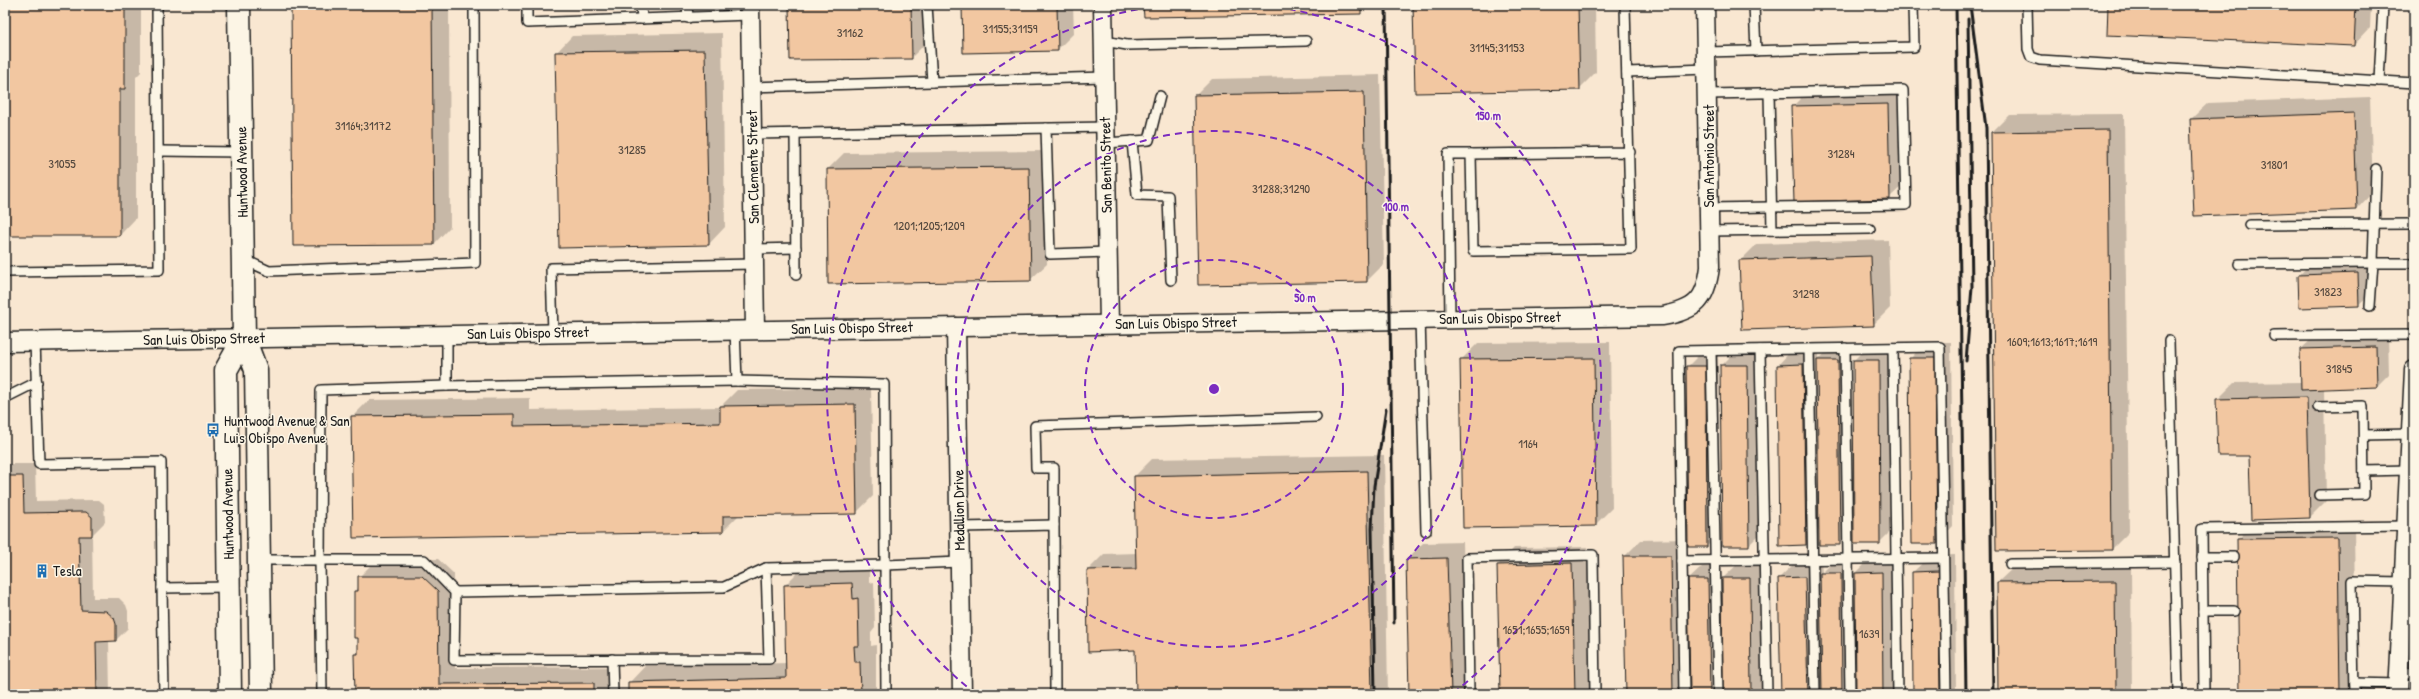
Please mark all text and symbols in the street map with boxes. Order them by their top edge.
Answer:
house number: 31155;31159 [983,19,1038,37]
house number: 31162 [837,23,863,41]
house number: 31145;31153 [1469,38,1525,56]
street label: San Antonio Street [1698,104,1719,207]
text: 150 m [1475,107,1501,124]
street label: San Clemente Street [741,109,764,224]
house number: 31164;31172 [335,116,391,134]
street label: San Benito Street [1094,116,1117,213]
street label: Huntwood Avenue [230,126,253,218]
house number: 31285 [618,140,646,158]
house number: 31284 [1827,144,1855,162]
house number: 31055 [48,154,76,172]
house number: 31801 [2261,155,2288,173]
house number: 31288;31290 [1252,179,1310,197]
text: 100 m [1383,198,1409,215]
house number: 1201;1205;1209 [894,216,965,234]
house number: 31823 [2314,282,2342,300]
house number: 31298 [1792,284,1820,302]
text: 50 m [1294,289,1316,306]
street label: San Luis Obispo Street [1439,306,1562,329]
street label: San Luis Obispo Street [1115,311,1238,334]
street label: San Luis Obispo Street [791,316,914,339]
street label: San Luis Obispo Street [467,321,590,344]
street label: San Luis Obispo Street [143,327,266,350]
house number: 1609;1613;1617;1619 [2007,332,2097,350]
house number: 31845 [2326,359,2353,377]
centre of rings [1207,382,1221,396]
place label: Huntwood Avenue & San Luis Obispo Avenue [224,410,350,448]
bus stop icon: Huntwood Avenue & San Luis Obispo Avenue [205,422,221,438]
house number: 1164 [1518,434,1538,452]
street label: Huntwood Avenue [216,468,239,560]
street label: Medallion Drive [947,469,970,551]
place label: Tesla [53,560,82,581]
building icon: Tesla [34,563,50,579]
house number: 1651;1655;1659 [1502,620,1570,638]
house number: 1639 [1859,624,1879,642]

